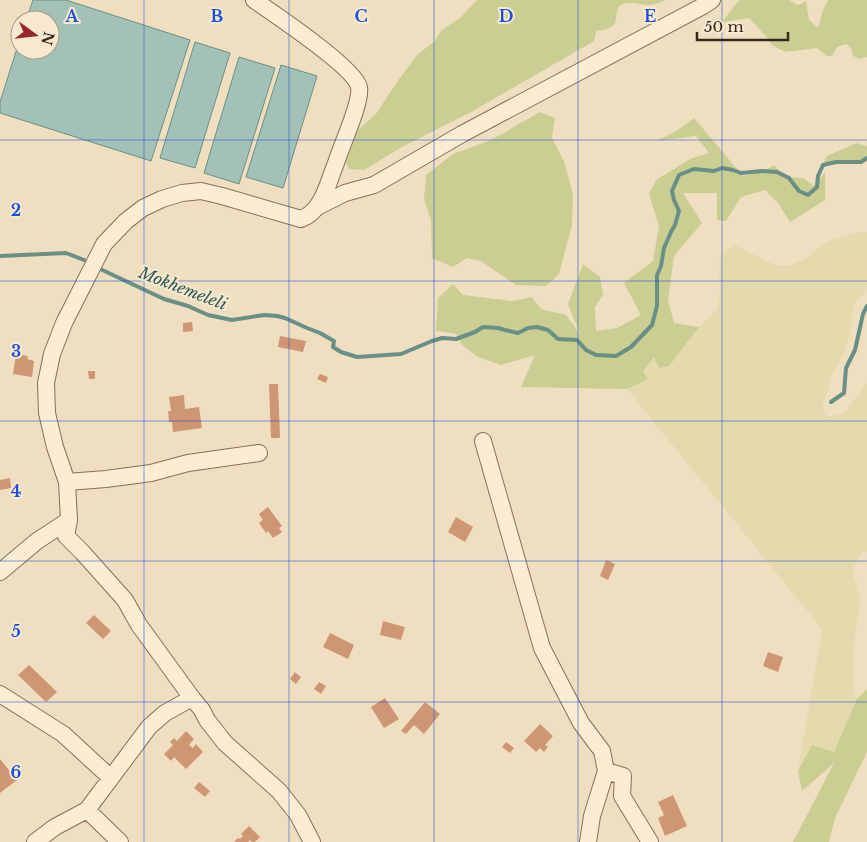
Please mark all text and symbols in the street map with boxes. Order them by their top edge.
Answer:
text: A [65,6,80,26]
text: B [211,6,224,26]
text: C [354,6,368,26]
text: D [499,6,513,26]
text: E [644,6,656,26]
north arrow [10,10,60,60]
scale bar [697,10,788,42]
text: 50 m [704,17,744,36]
text: N [37,30,58,47]
text: 2 [11,200,21,220]
water label: Mokhemeleli [135,262,230,314]
text: 3 [11,341,21,361]
text: 4 [11,481,21,501]
text: 5 [11,621,21,641]
text: 6 [11,762,22,782]

